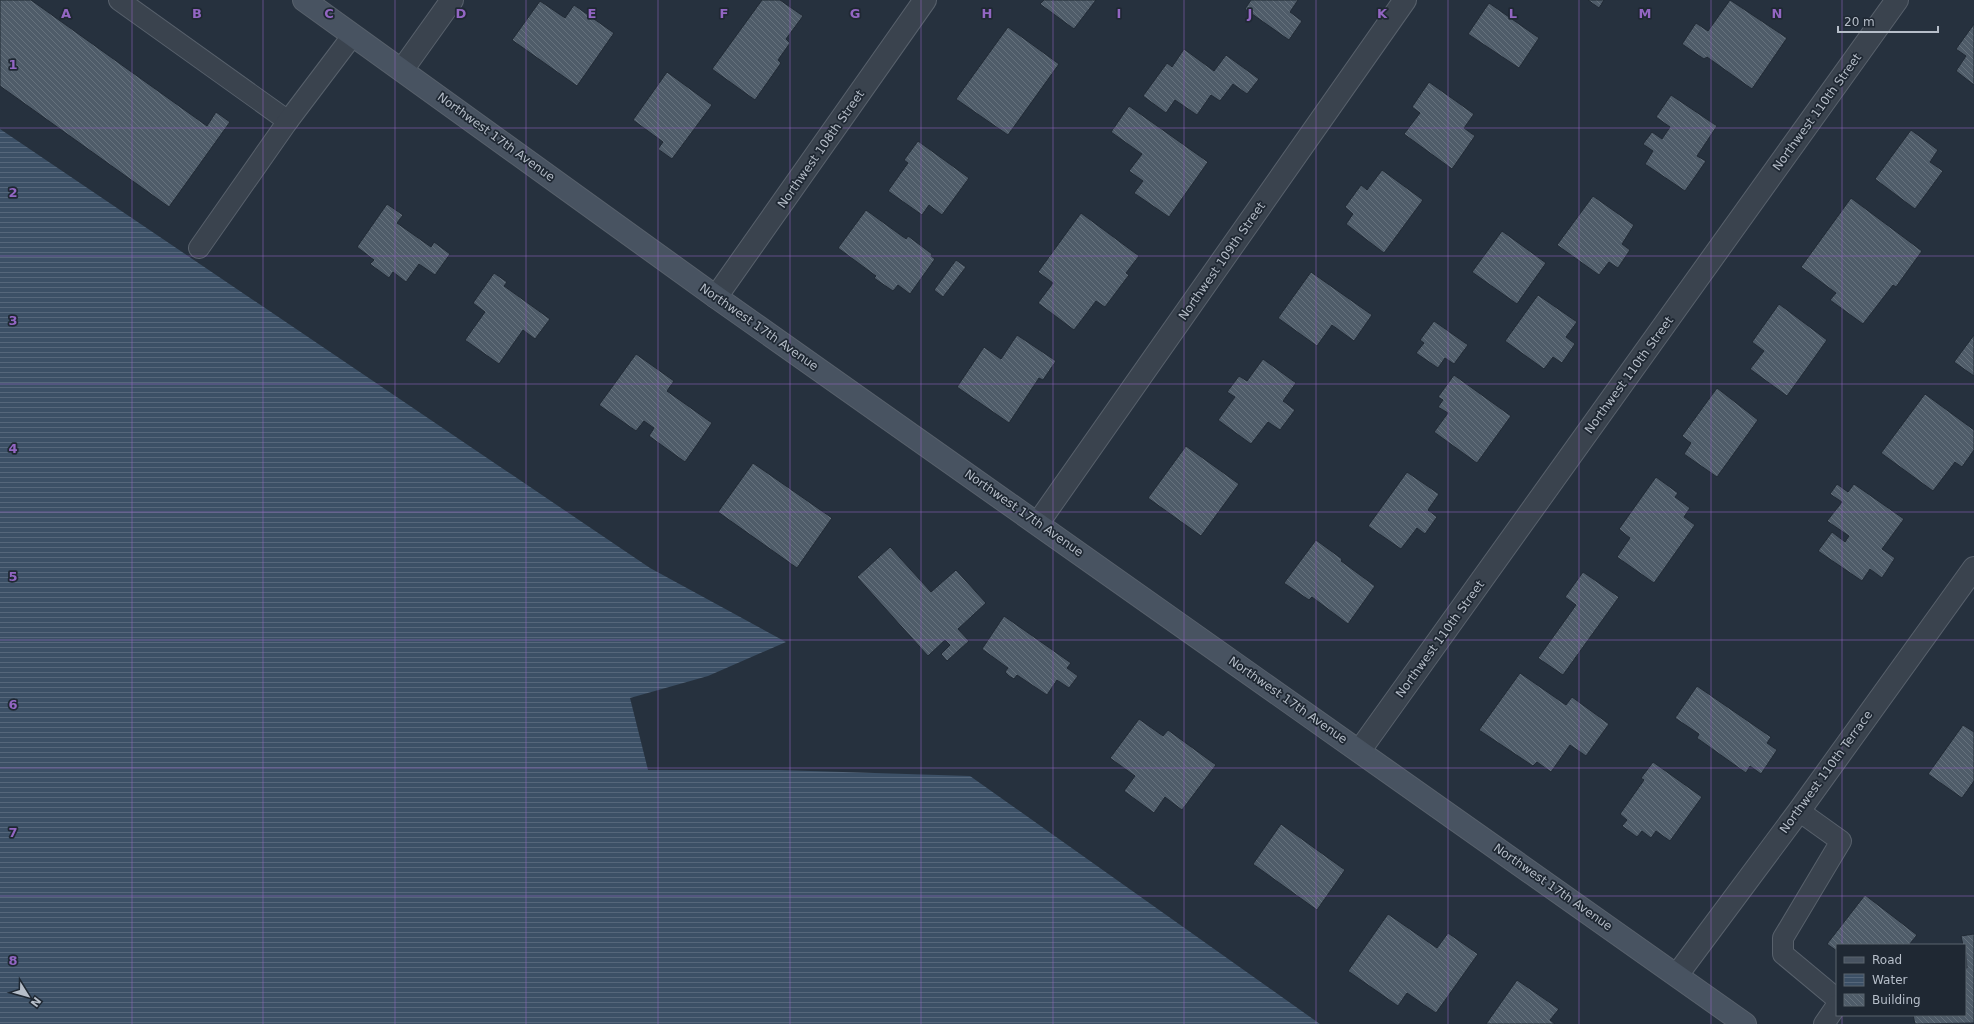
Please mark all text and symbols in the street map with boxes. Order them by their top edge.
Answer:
text: A [61,6,71,21]
text: B [192,6,202,21]
text: C [324,6,334,21]
text: D [456,6,467,21]
text: E [588,6,596,21]
text: F [720,6,728,21]
text: G [850,6,860,21]
text: H [982,6,992,21]
text: I [1117,6,1121,21]
text: J [1247,6,1252,21]
text: K [1377,6,1388,21]
text: L [1509,6,1517,21]
text: M [1639,6,1651,21]
text: N [1772,6,1782,21]
scale bar [1838,8,1938,34]
text: 20 m [1844,15,1875,29]
street label: Northwest 110th Street [1770,51,1864,173]
text: 1 [8,57,18,72]
street label: Northwest 108th Street [775,87,867,211]
street label: Northwest 17th Avenue [435,90,557,184]
text: 2 [8,185,18,200]
street label: Northwest 109th Street [1176,199,1268,323]
street label: Northwest 17th Avenue [697,281,821,373]
text: 3 [8,313,18,328]
street label: Northwest 110th Street [1582,314,1676,436]
text: 4 [8,441,18,456]
street label: Northwest 17th Avenue [962,467,1086,559]
text: 5 [8,569,18,584]
street label: Northwest 110th Street [1393,578,1487,700]
street label: Northwest 17th Avenue [1226,654,1350,746]
text: 6 [8,697,18,712]
street label: Northwest 110th Terrace [1777,708,1875,836]
text: 7 [8,825,18,840]
street label: Northwest 17th Avenue [1491,841,1615,933]
legend [1836,944,1966,1016]
text: 8 [8,953,18,968]
text: Road [1872,953,1902,967]
text: Water [1872,973,1908,987]
north arrow [8,976,48,1016]
text: Building [1872,993,1921,1007]
text: N [28,994,44,1009]

